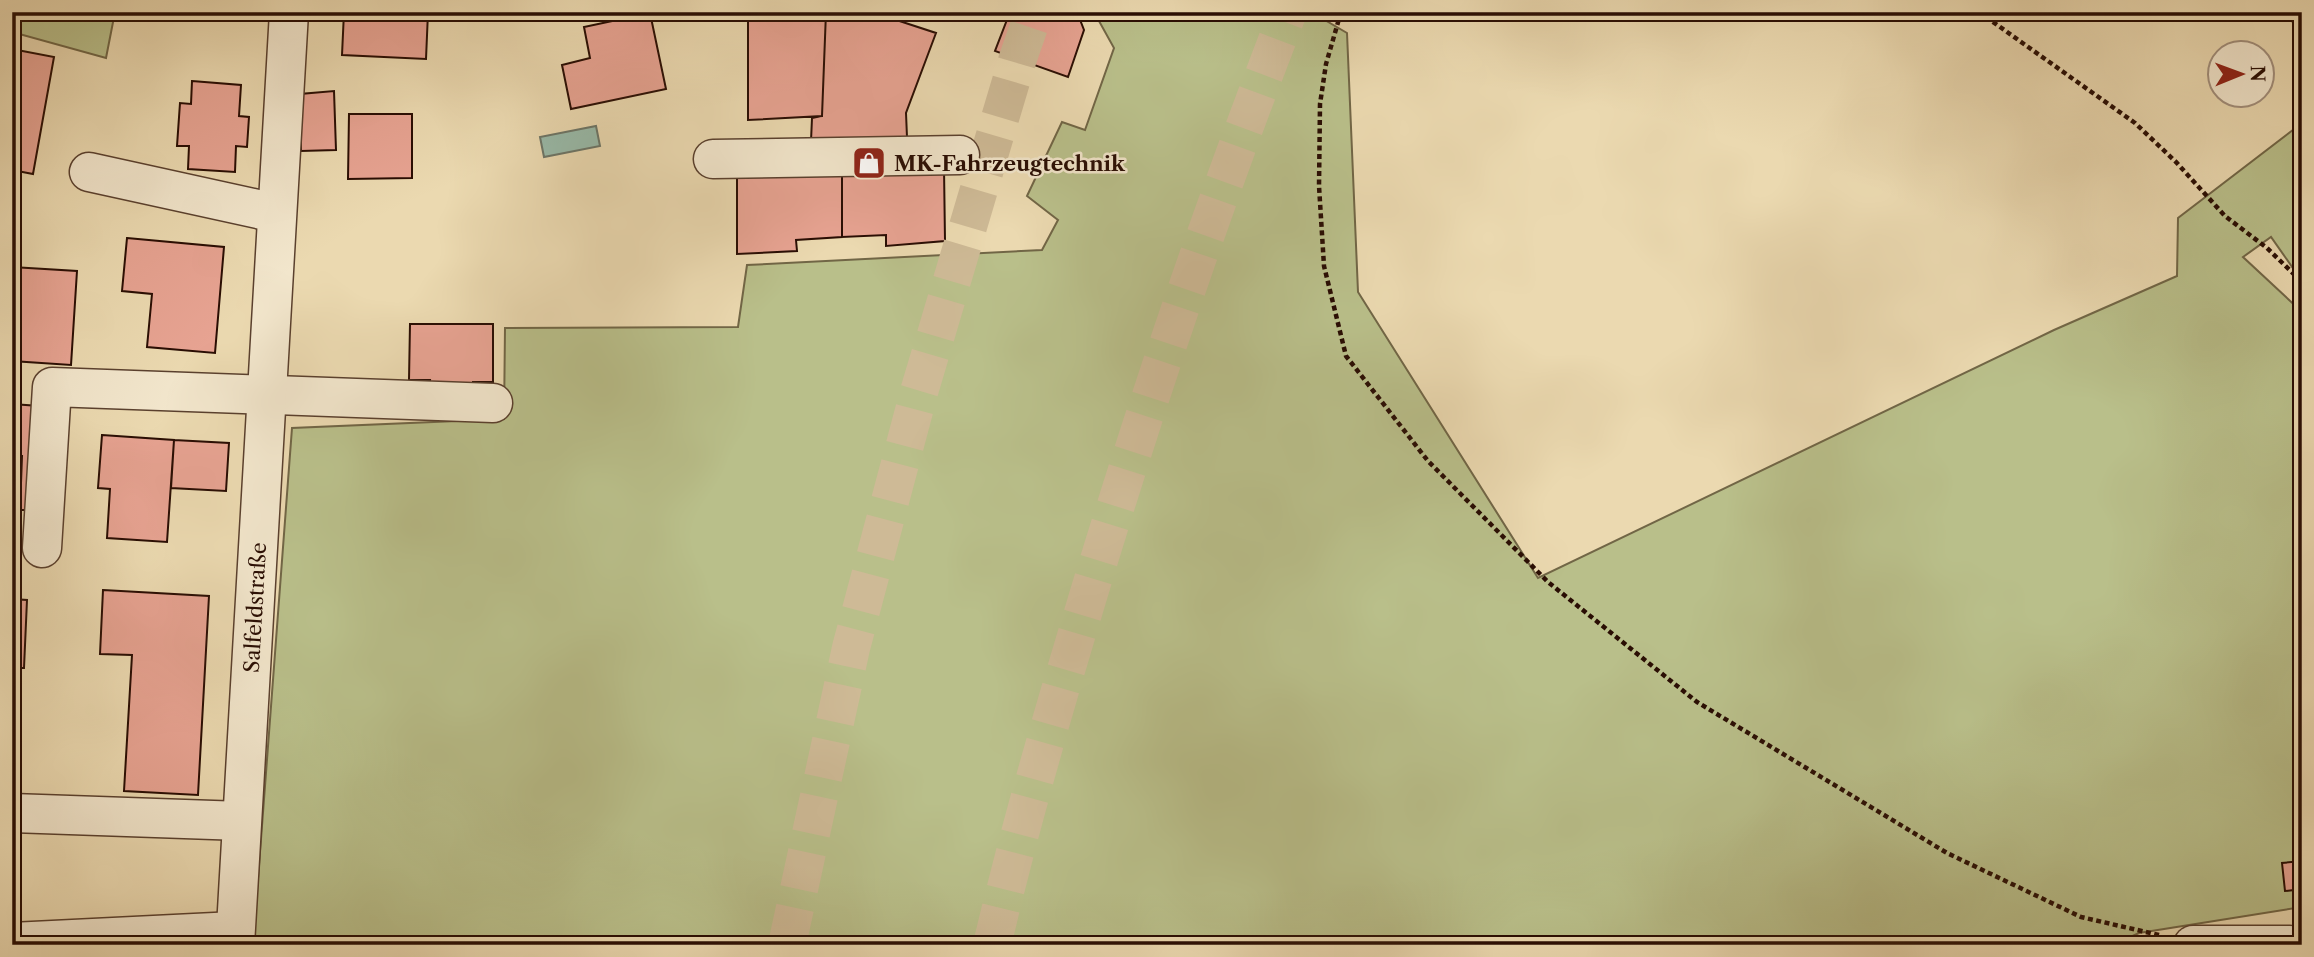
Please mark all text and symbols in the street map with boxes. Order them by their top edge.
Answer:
north arrow [2206,38,2276,108]
text: N [2246,65,2269,82]
shop icon: MK-Fahrzeugtechnik [850,144,888,182]
place label: MK-Fahrzeugtechnik [894,151,1126,176]
street label: Salfeldstraße [238,542,271,673]

